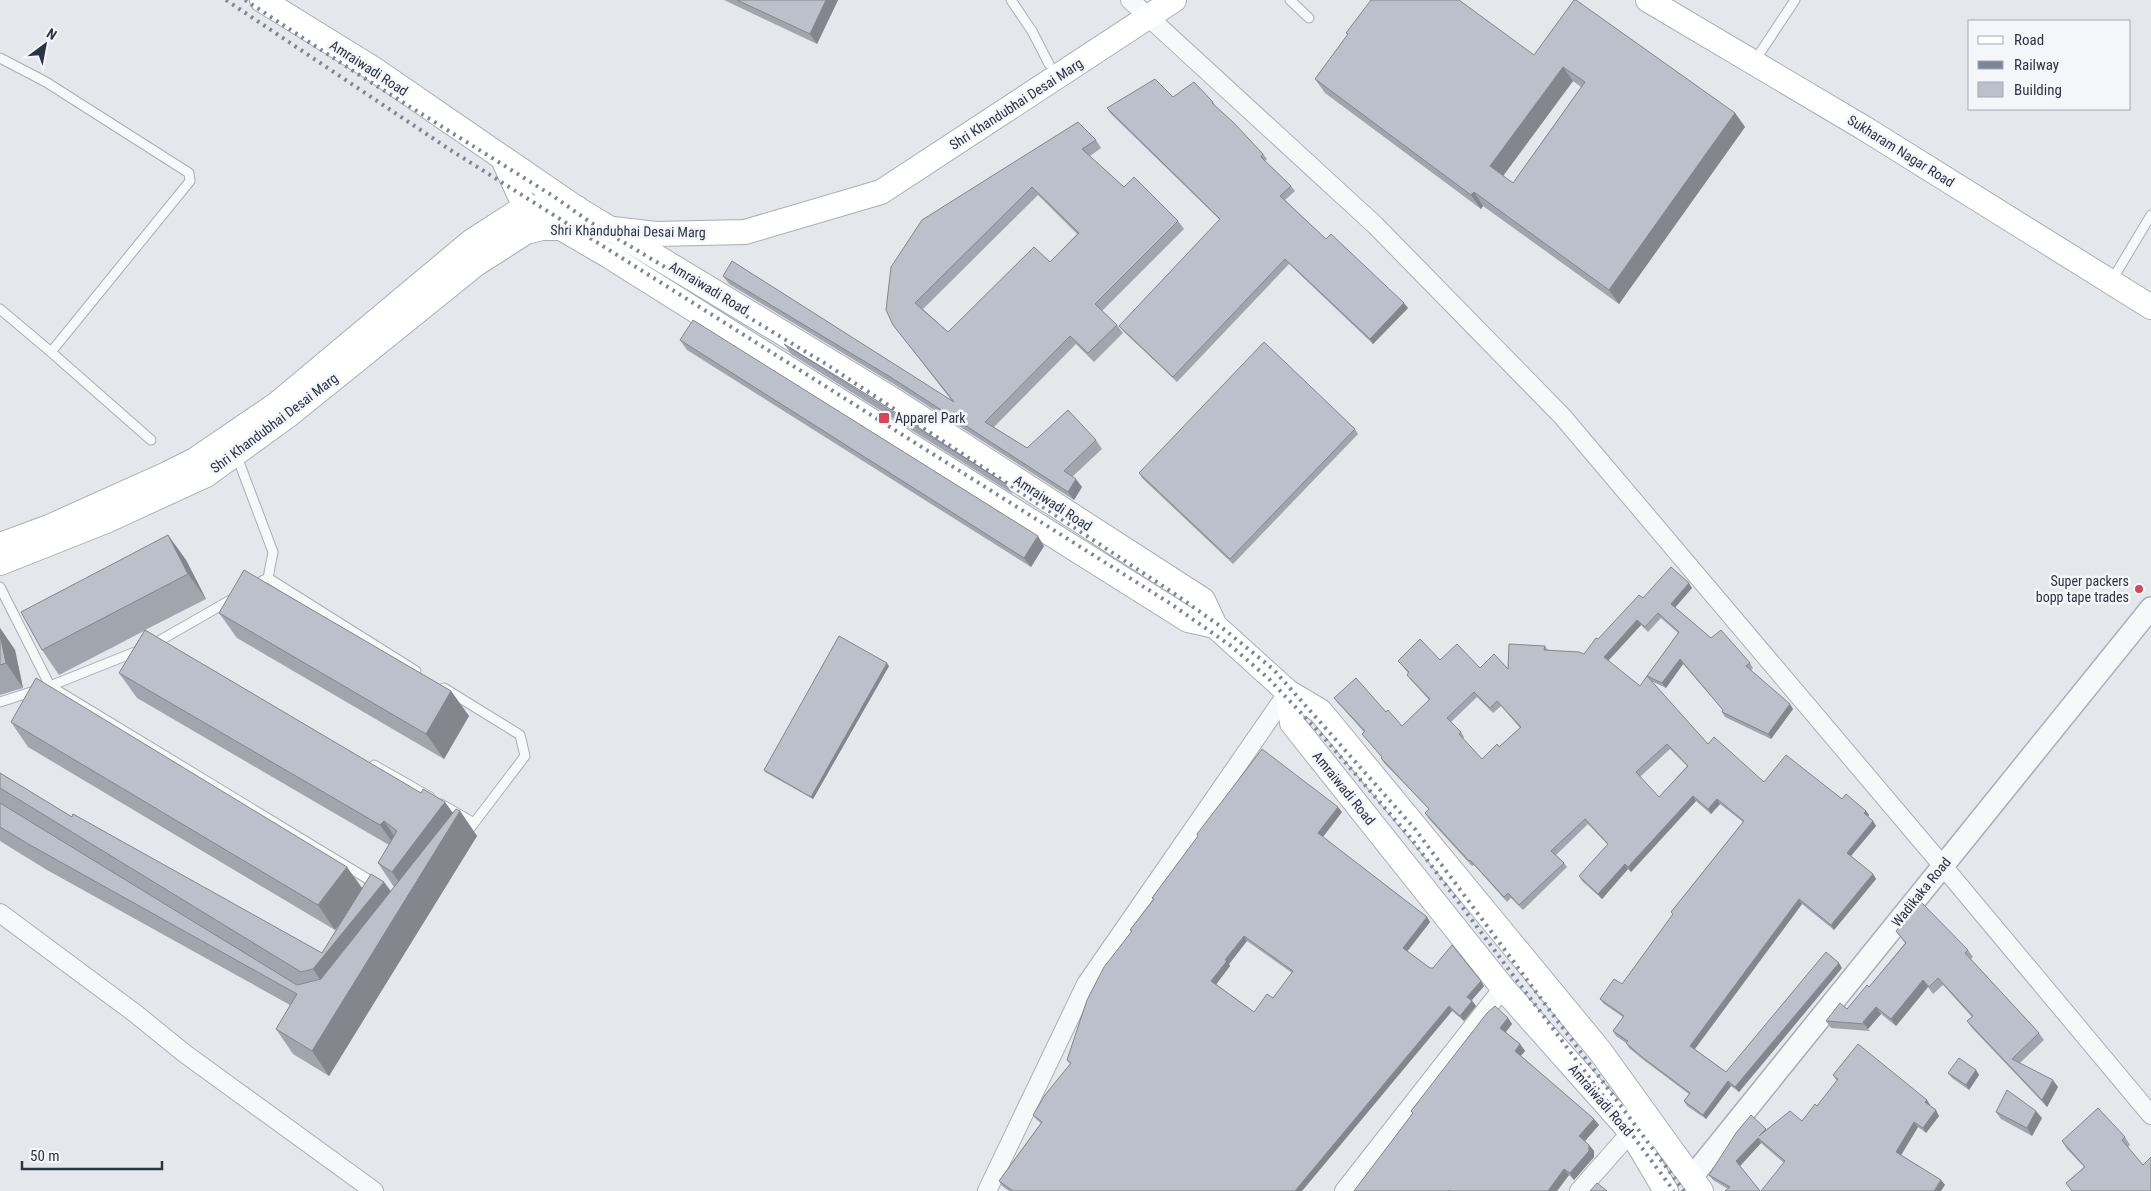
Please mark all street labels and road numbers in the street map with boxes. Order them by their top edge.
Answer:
street label: Amraiwadi Road [327,37,411,99]
street label: Shri Khandubhai Desai Marg [946,55,1086,153]
street label: Sukharam Nagar Road [1845,112,1957,190]
street label: Shri Khandubhai Desai Marg [550,222,706,240]
street label: Amraiwadi Road [666,258,752,318]
street label: Shri Khandubhai Desai Marg [207,370,341,476]
street label: Amraiwadi Road [1011,472,1095,534]
street label: Amraiwadi Road [1310,748,1378,828]
street label: Wadikaka Road [1888,854,1954,930]
street label: Amraiwadi Road [1566,1061,1636,1139]

